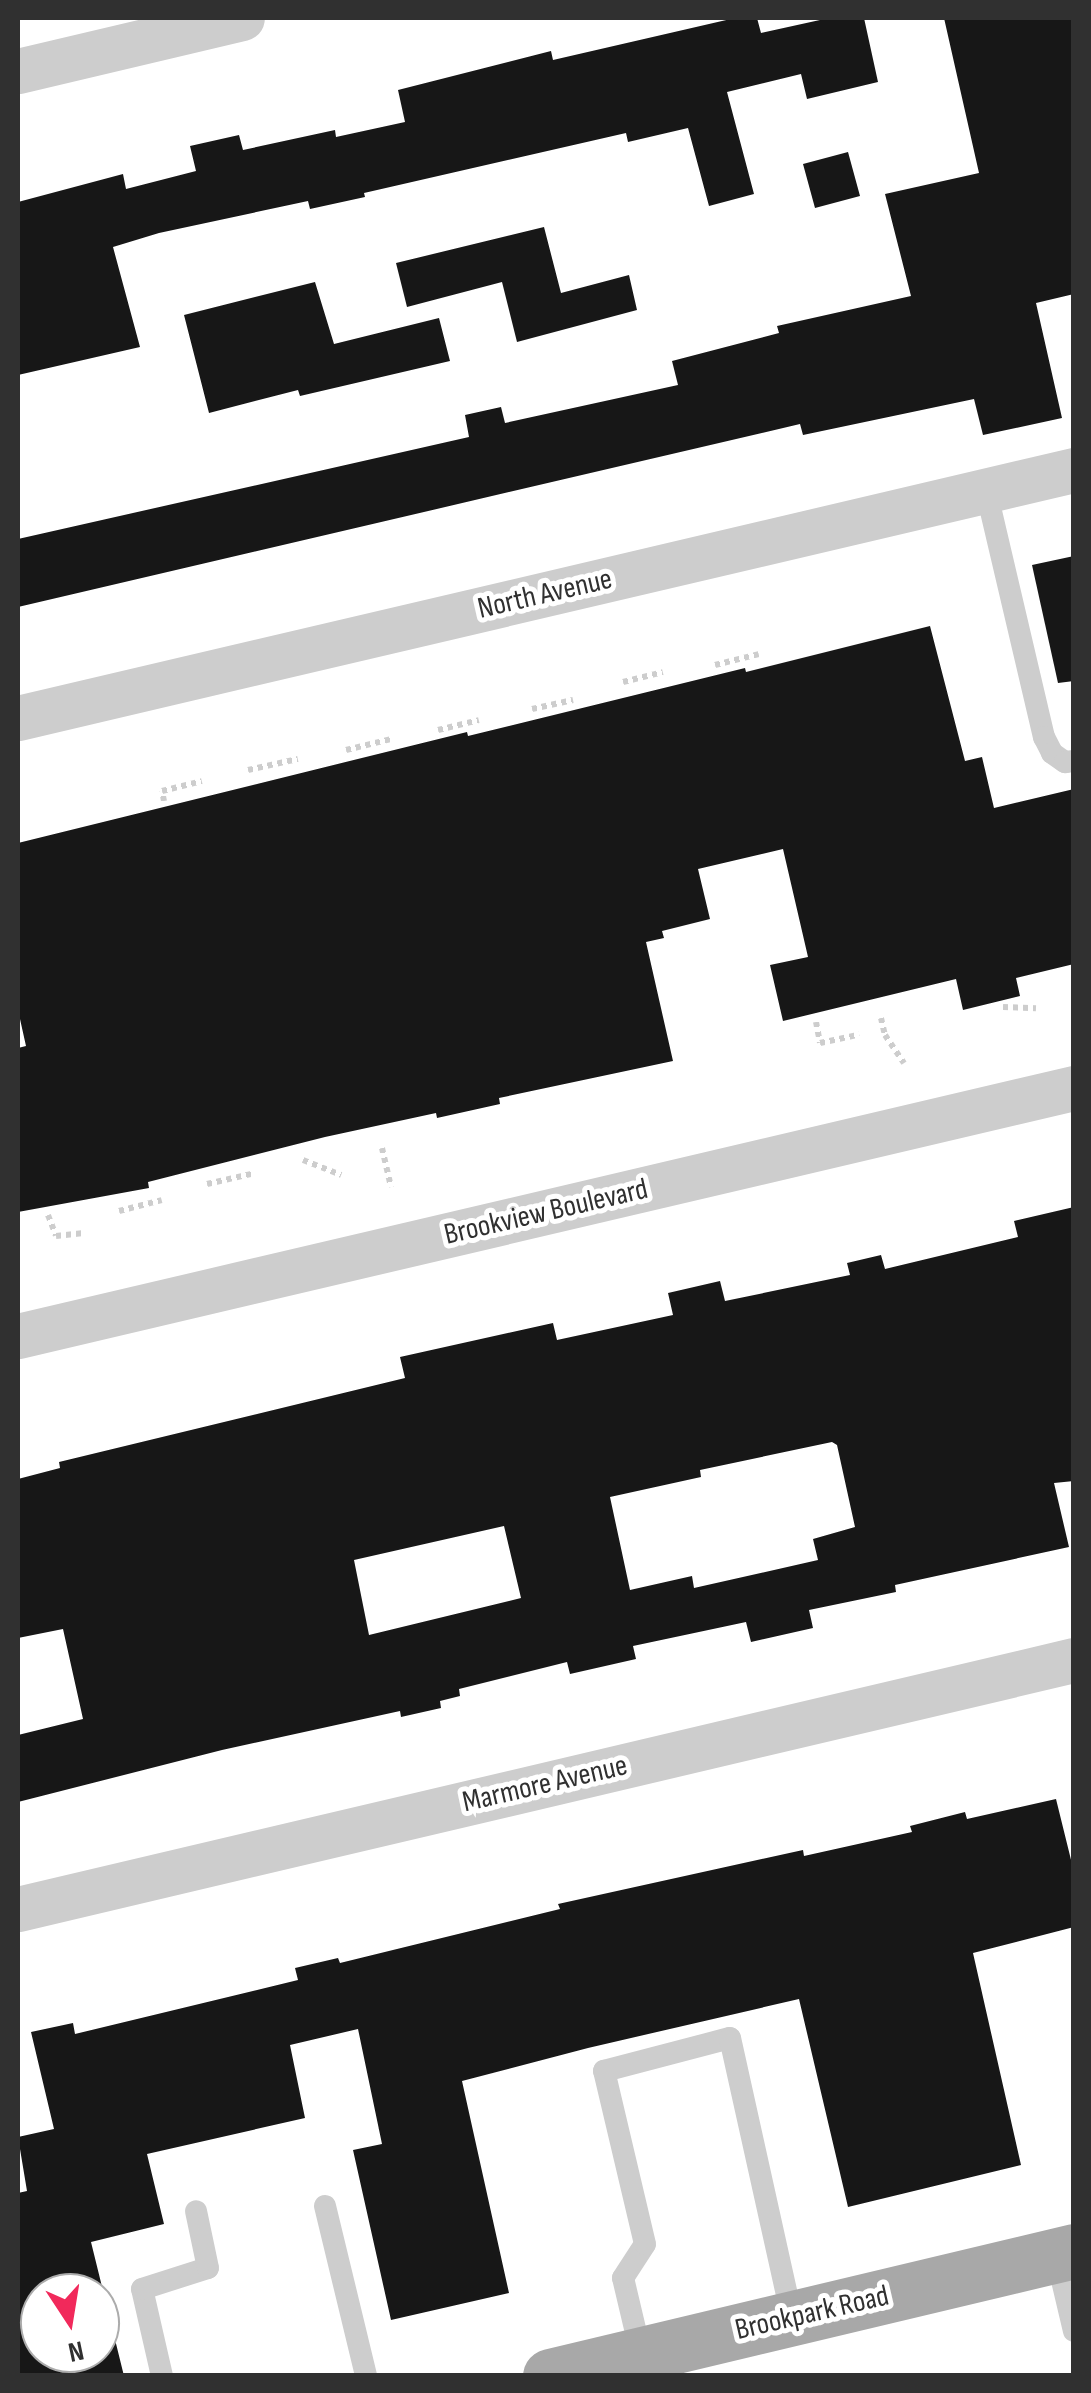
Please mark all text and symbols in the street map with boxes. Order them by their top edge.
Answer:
street label: North Avenue [474,561,616,627]
street label: Brookview Boulevard [441,1171,651,1253]
street label: Marmore Avenue [459,1748,631,1820]
north arrow [20,2273,120,2373]
street label: Brookpark Road [732,2278,892,2348]
text: N [65,2333,87,2369]

